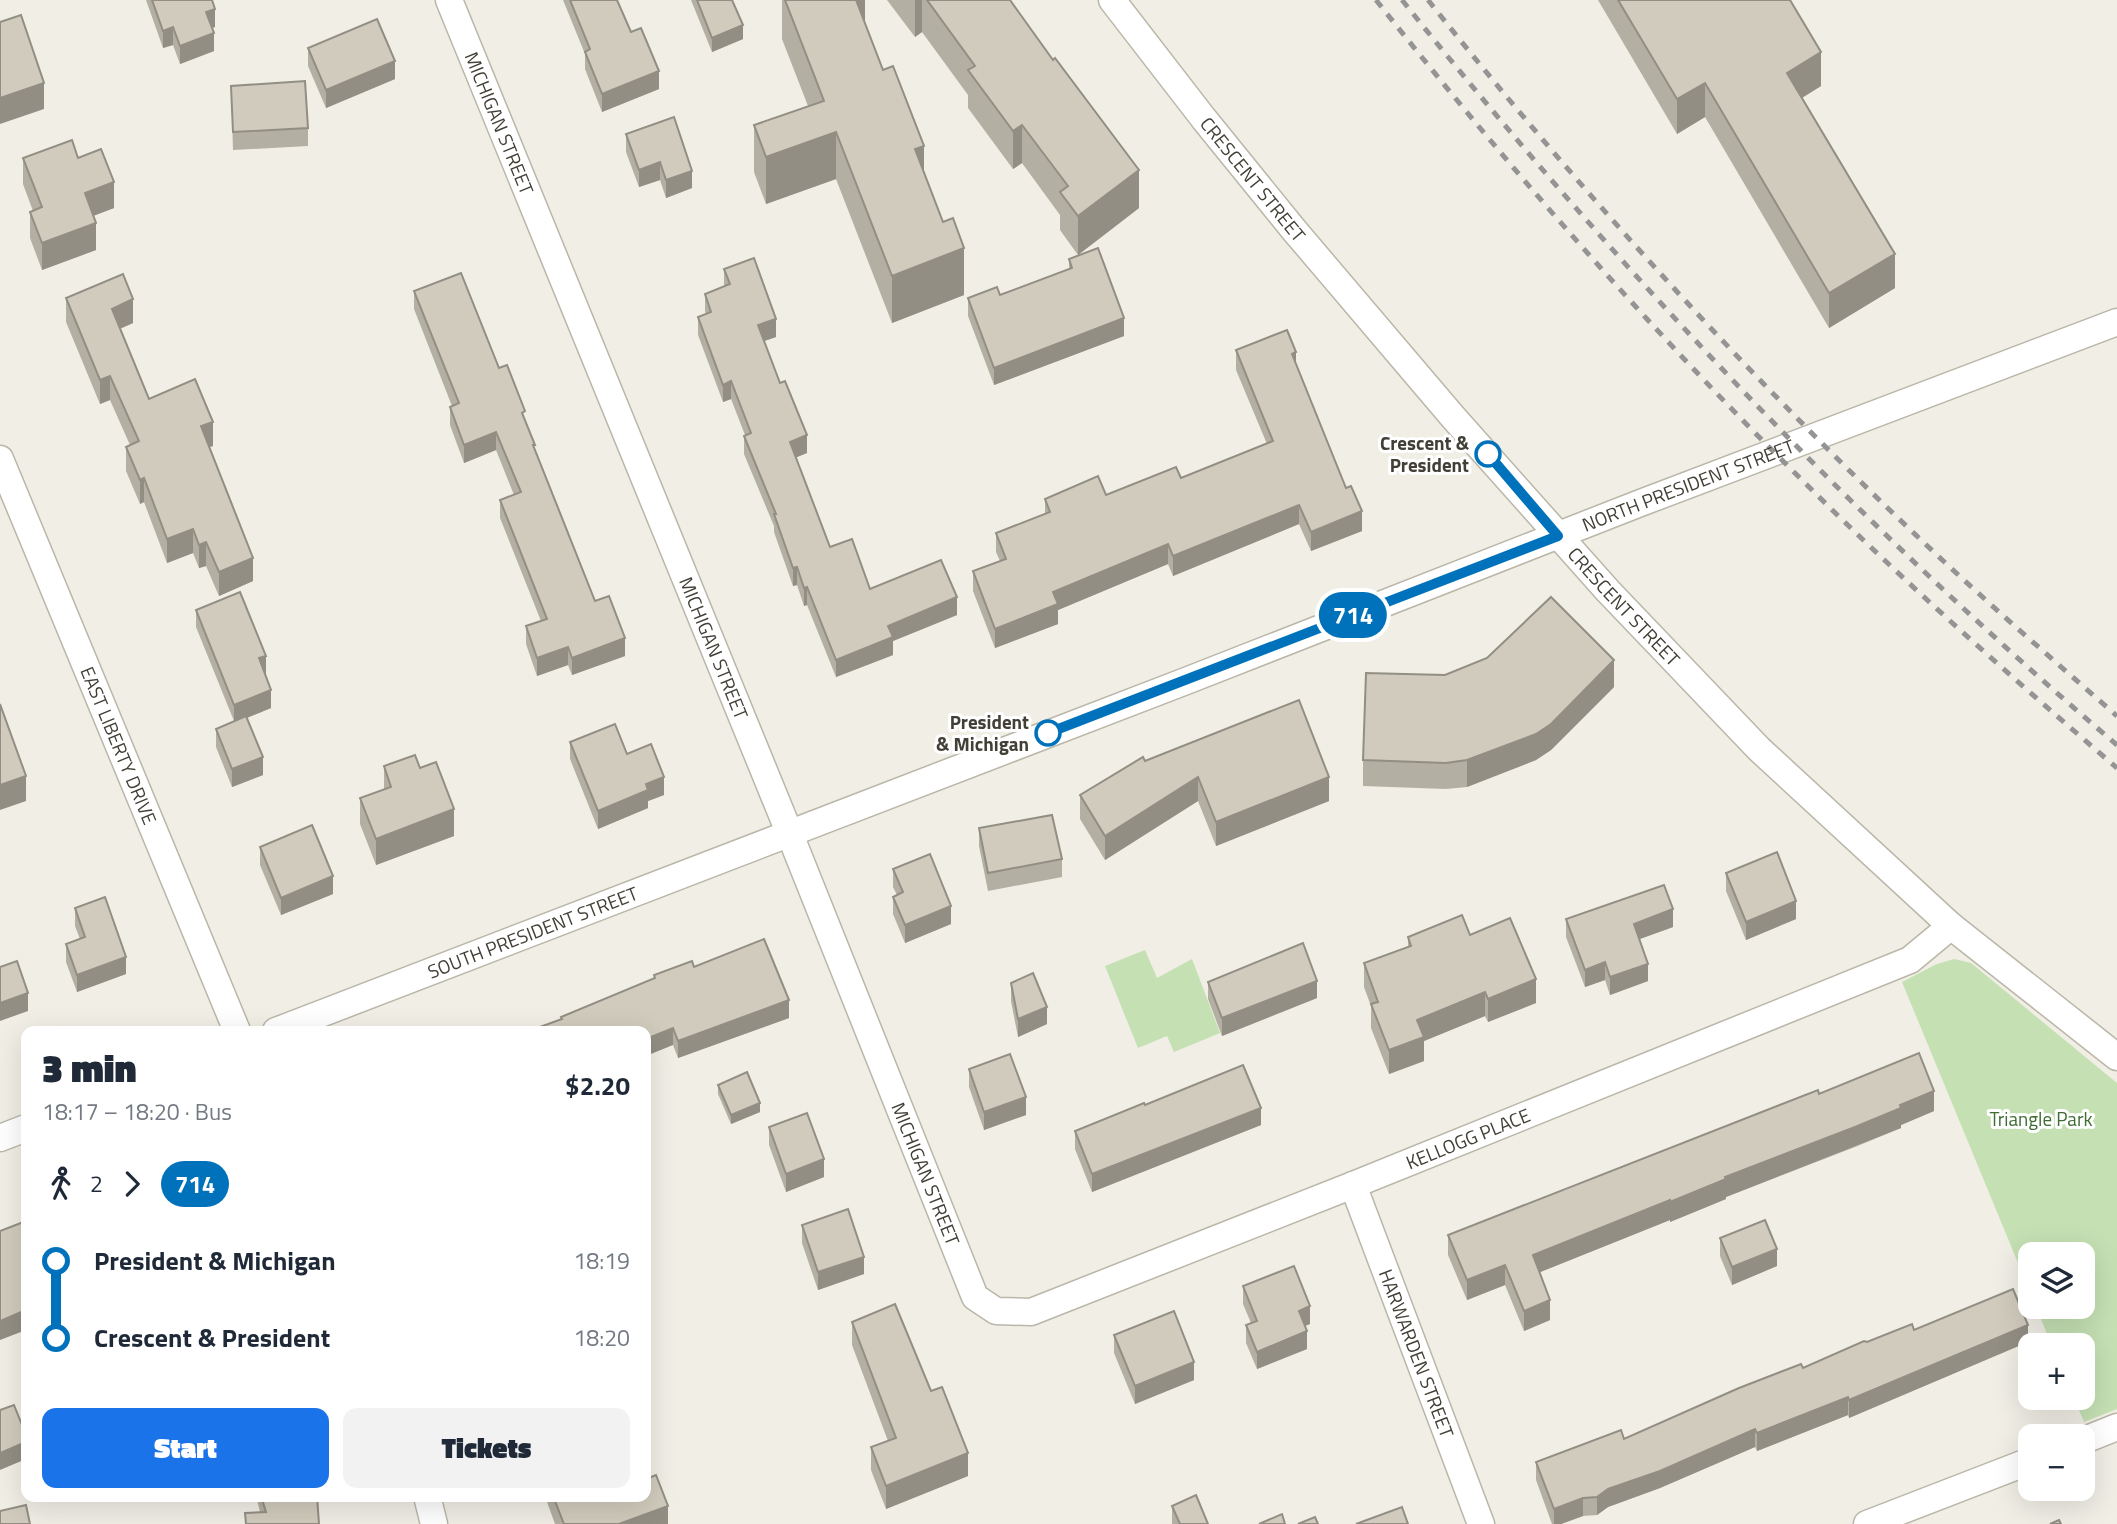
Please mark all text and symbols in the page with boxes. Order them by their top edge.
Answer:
street label: MICHIGAN STREET [458,47,542,199]
street label: CRESCENT STREET [1194,110,1313,248]
place label: Crescent & President [1380,428,1470,479]
street label: NORTH PRESIDENT STREET [1578,431,1798,539]
marker: Crescent & President [1475,441,1501,467]
street label: CRESCENT STREET [1561,540,1687,672]
street label: MICHIGAN STREET [672,572,756,723]
line badge: 714 [1313,592,1393,638]
text: 714 [1333,597,1373,633]
street label: EAST LIBERTY DRIVE [73,662,165,829]
place label: President & Michigan [936,707,1029,758]
marker: President & Michigan [1035,720,1061,746]
street label: SOUTH PRESIDENT STREET [423,878,642,985]
text: 3 min [42,1039,136,1097]
text: $2.20 [565,1066,630,1105]
text: 18:17 – 18:20 · Bus [42,1094,232,1129]
street label: MICHIGAN STREET [885,1098,968,1249]
street label: KELLOGG PLACE [1401,1100,1534,1176]
park label: Triangle Park [1989,1104,2093,1133]
icon: walk [42,1165,80,1203]
icon: forward [113,1165,151,1203]
text: 2 [90,1166,103,1201]
text: 714 [175,1166,215,1202]
text: President & Michigan [94,1241,336,1280]
map controls [2018,1242,2095,1501]
button: layers [2018,1242,2095,1319]
text: 18:19 [573,1243,630,1278]
street label: HARWARDEN STREET [1372,1265,1462,1442]
text: Crescent & President [94,1318,330,1357]
text: 18:20 [573,1320,630,1355]
button: + [2018,1333,2095,1410]
button: Start [42,1408,329,1488]
button: Tickets [343,1408,630,1488]
button: − [2018,1424,2095,1501]

